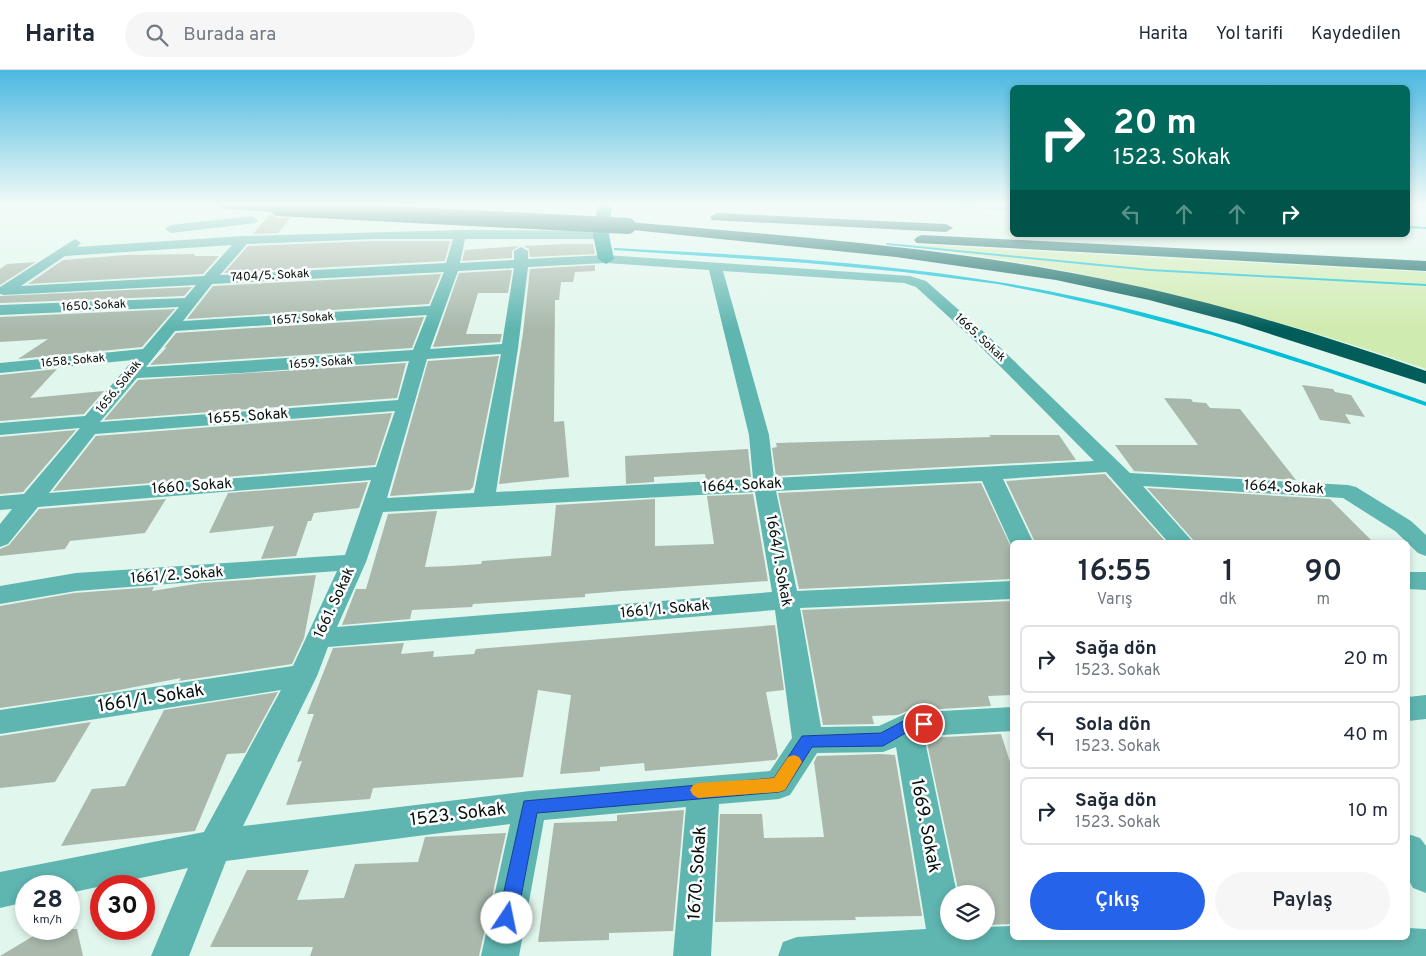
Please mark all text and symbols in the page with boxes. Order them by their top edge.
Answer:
search box [125,12,475,57]
text: Harita [25,20,95,50]
icon: search [143,21,171,49]
text: Burada ara [183,23,276,47]
text: Harita [1138,23,1188,46]
text: Yol tarifi [1216,23,1283,46]
text: Kaydedilen [1311,23,1401,46]
text: 20 m [1113,102,1197,146]
icon: right [1030,105,1095,170]
text: 1523. Sokak [1113,145,1231,172]
icon: left [1117,200,1145,228]
icon: ahead [1170,200,1198,228]
icon: ahead [1223,200,1251,228]
icon: right [1276,200,1304,228]
street label: 7404/5. Sokak [230,266,310,286]
street label: 1650. Sokak [61,296,127,316]
street label: 1657. Sokak [272,309,334,329]
street label: 1665. Sokak [951,310,1009,366]
street label: 1658. Sokak [40,350,106,372]
street label: 1659. Sokak [288,353,354,373]
street label: 1656. Sokak [93,357,145,417]
street label: 1655. Sokak [207,405,289,429]
street label: 1664. Sokak [701,474,783,498]
street label: 1660. Sokak [151,475,233,499]
street label: 1664. Sokak [1243,476,1325,500]
street label: 1664/1. Sokak [761,514,795,609]
text: 16:55 [1078,554,1152,591]
text: 1 [1222,554,1234,591]
text: 90 [1304,554,1342,591]
street label: 1661/2. Sokak [130,563,224,589]
street label: 1661. Sokak [310,564,360,642]
text: Varış [1097,590,1132,610]
text: dk [1219,590,1237,610]
text: m [1317,590,1330,610]
street label: 1661/1. Sokak [620,597,710,623]
text: Sağa dön [1075,637,1157,661]
icon: right [1032,645,1060,673]
text: 20 m [1344,647,1388,671]
text: 1523. Sokak [1075,661,1161,681]
street label: 1661/1. Sokak [96,679,206,719]
pin [903,703,945,745]
icon: arrive [910,710,938,738]
text: Sola dön [1075,713,1151,737]
icon: left [1032,721,1060,749]
text: 40 m [1343,723,1388,747]
text: 1523. Sokak [1075,737,1161,757]
street label: 1669. Sokak [905,777,945,875]
text: Sağa dön [1075,789,1157,813]
icon: right [1032,797,1060,825]
street label: 1523. Sokak [409,798,507,832]
text: 10 m [1348,799,1388,823]
text: 1523. Sokak [1075,813,1161,833]
street label: 1670. Sokak [683,825,713,921]
button: Çıkış [1030,872,1205,930]
button: Paylaş [1215,872,1390,930]
speed limit sign: 30 [90,875,155,940]
text: 28 [32,885,63,917]
map controls [940,885,995,940]
button: layers [940,885,995,940]
position arrow [480,891,532,943]
text: km/h [33,912,62,928]

